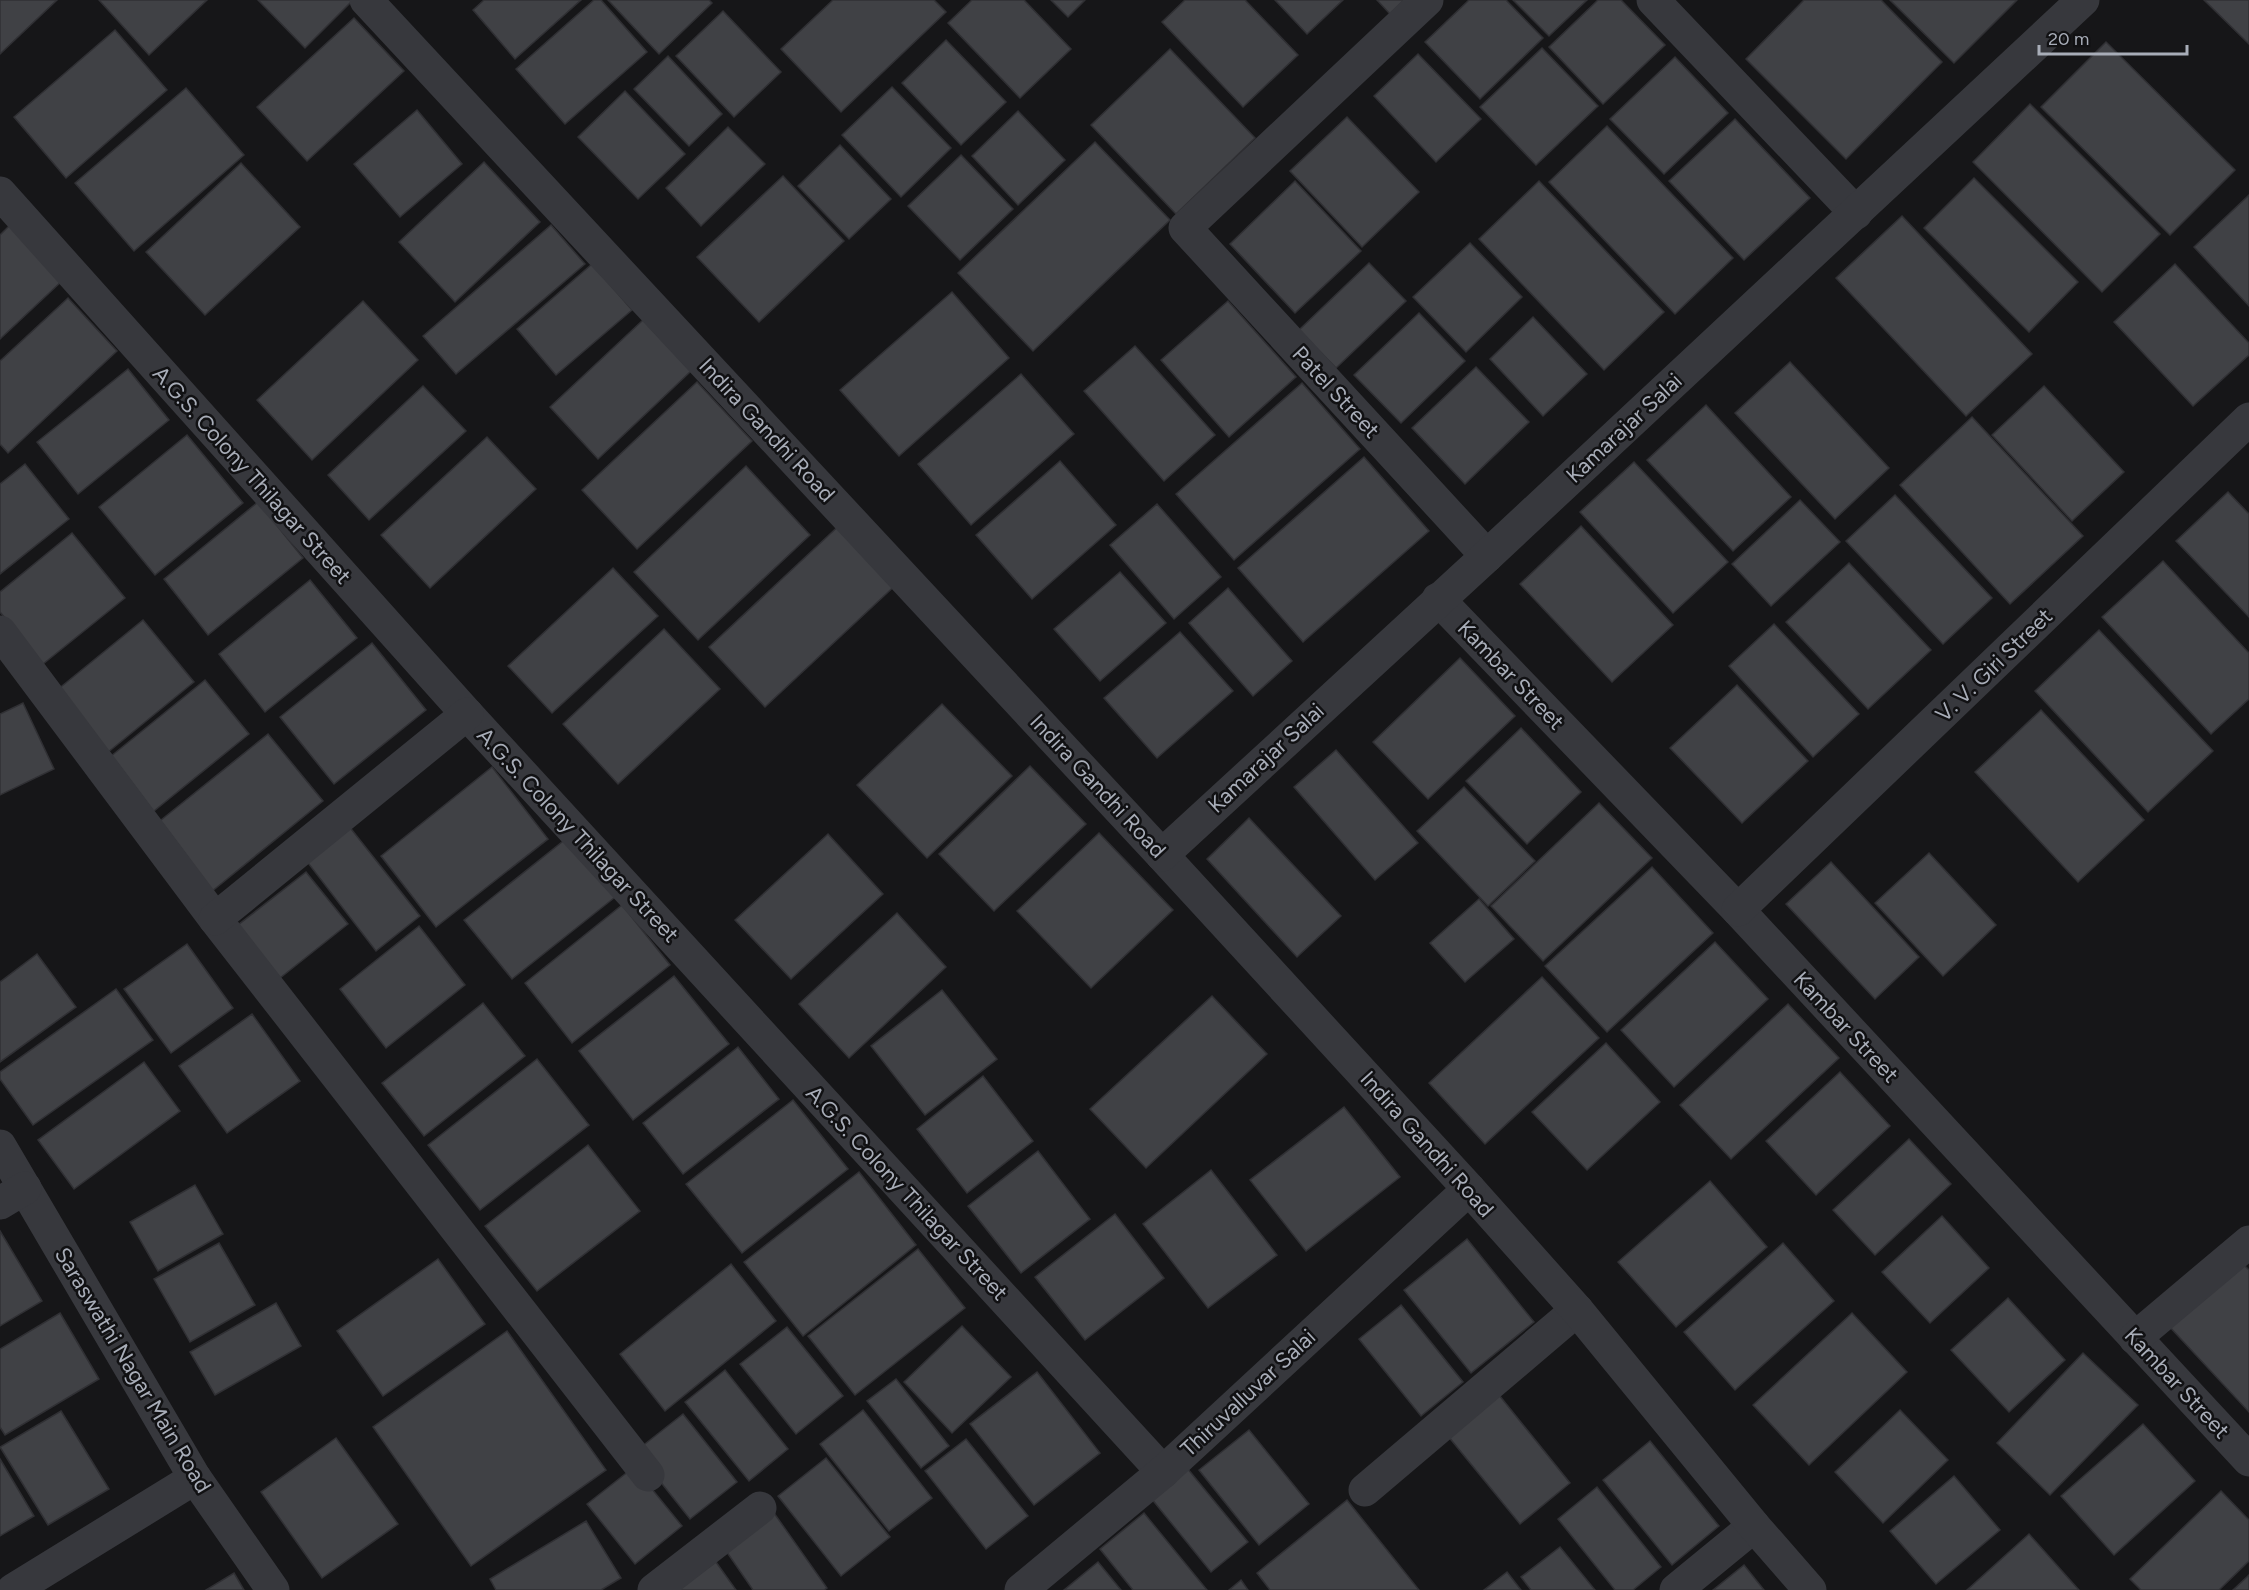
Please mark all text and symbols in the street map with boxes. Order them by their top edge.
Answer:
scale bar [2039,18,2188,56]
text: 20 m [2048,28,2089,50]
street label: Patel Street [1287,340,1385,444]
street label: Indira Gandhi Road [693,352,841,508]
street label: A.G.S. Colony Thilagar Street [147,361,357,589]
street label: Kamarajar Salai [1560,367,1688,489]
street label: V. V. Giri Street [1930,603,2058,727]
street label: Kambar Street [1452,615,1570,735]
street label: Kamarajar Salai [1202,697,1330,819]
street label: Indira Gandhi Road [1024,708,1172,864]
street label: A.G.S. Colony Thilagar Street [471,722,685,948]
street label: Kambar Street [1788,966,1904,1088]
street label: Indira Gandhi Road [1354,1066,1500,1222]
street label: A.G.S. Colony Thilagar Street [800,1080,1014,1306]
street label: Saraswathi Nagar Main Road [49,1242,217,1498]
street label: Kambar Street [2119,1322,2235,1444]
street label: Thiruvalluvar Salai [1175,1324,1321,1462]

